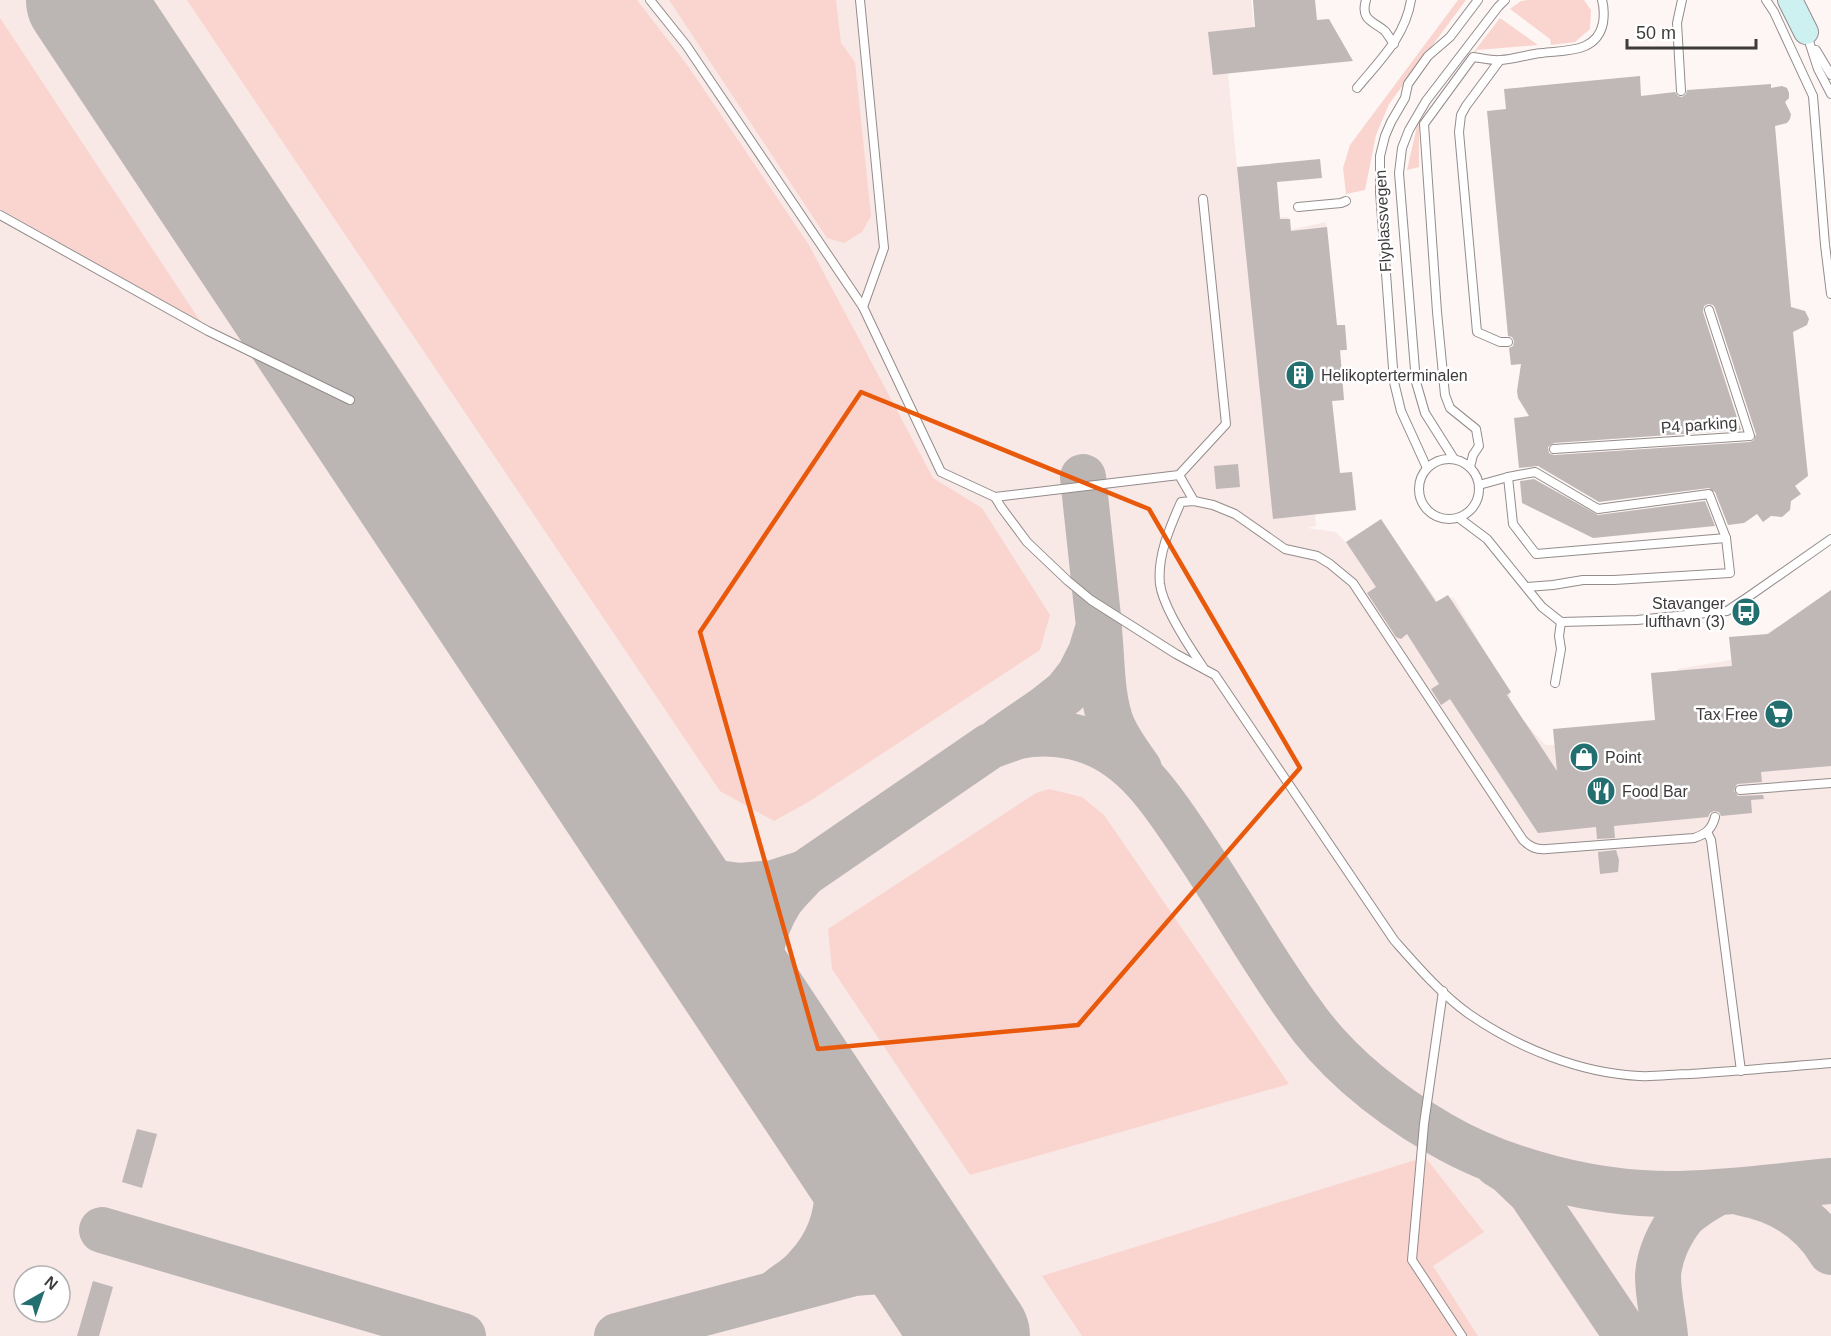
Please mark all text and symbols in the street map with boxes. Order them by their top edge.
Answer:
scale bar [1627,12,1756,50]
text: 50 m [1636,23,1676,43]
street label: Flyplassvegen [1372,169,1394,273]
building icon: Helikopterterminalen [1284,359,1316,391]
place label: Helikopterterminalen [1321,367,1468,384]
street label: P4 parking [1660,414,1738,436]
place label: Stavanger lufthavn (3) [1645,595,1726,630]
bus stop icon: Stavanger lufthavn (3) [1730,596,1762,628]
supermarket icon: Tax Free [1763,698,1795,730]
place label: Tax Free [1696,706,1758,723]
shop icon: Point [1568,741,1600,773]
place label: Point [1605,749,1642,766]
restaurant icon: Food Bar [1585,775,1617,807]
place label: Food Bar [1622,783,1688,800]
north arrow [12,1264,72,1324]
text: N [41,1273,61,1293]

